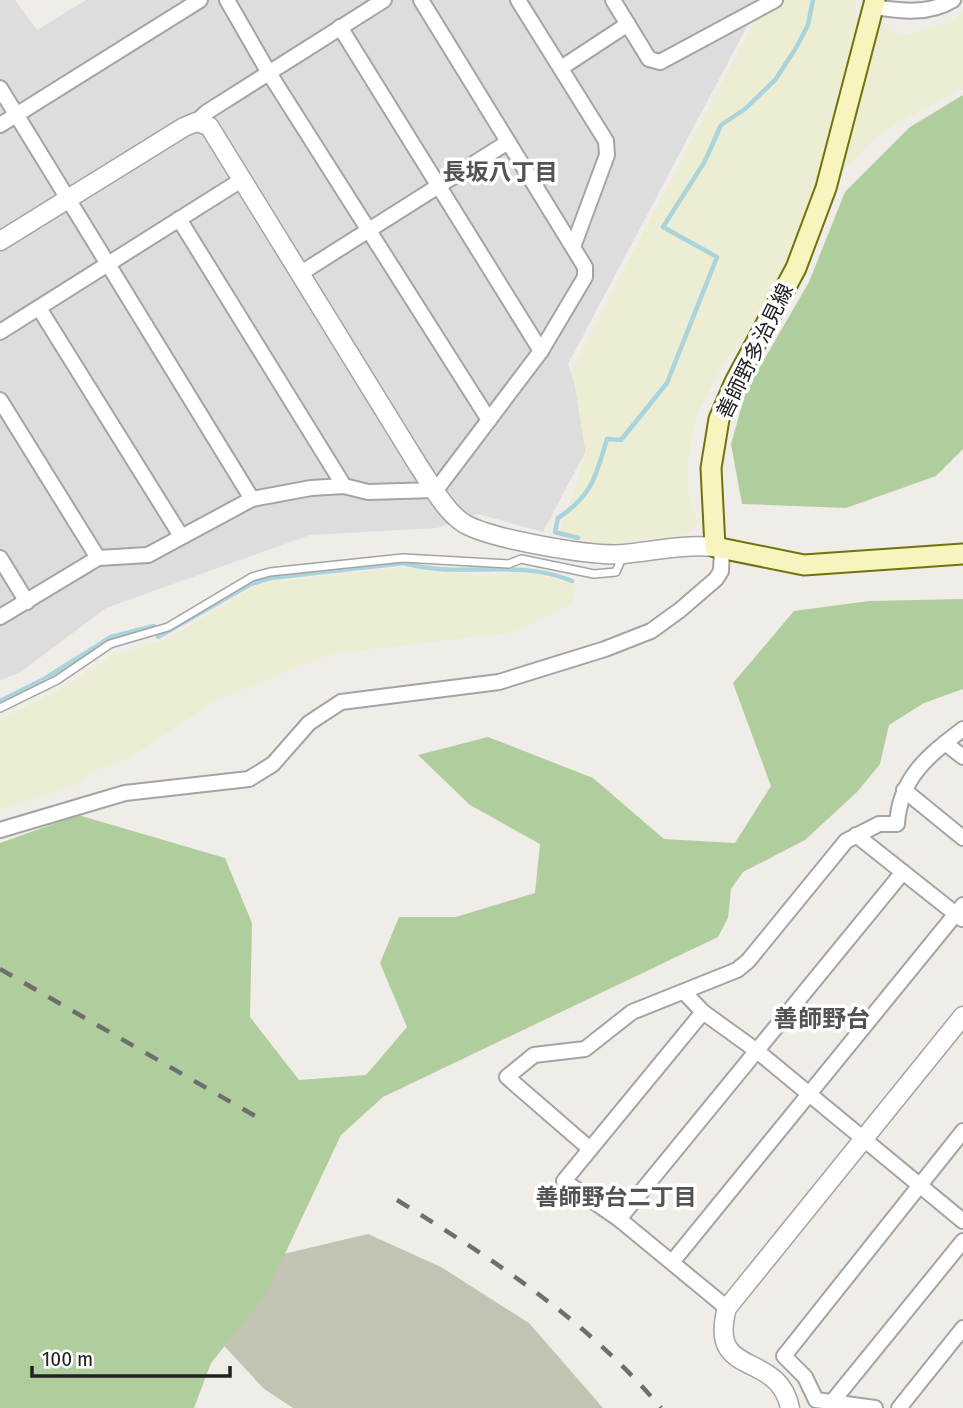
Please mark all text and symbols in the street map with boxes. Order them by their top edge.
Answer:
district label: 長坂八丁目 [443,158,558,186]
street label: 善師野多治見線 [711,279,799,423]
district label: 善師野台 [774,1005,870,1033]
district label: 善師野台二丁目 [536,1183,697,1211]
scale bar [32,1334,229,1378]
text: 100 m [42,1346,93,1372]

